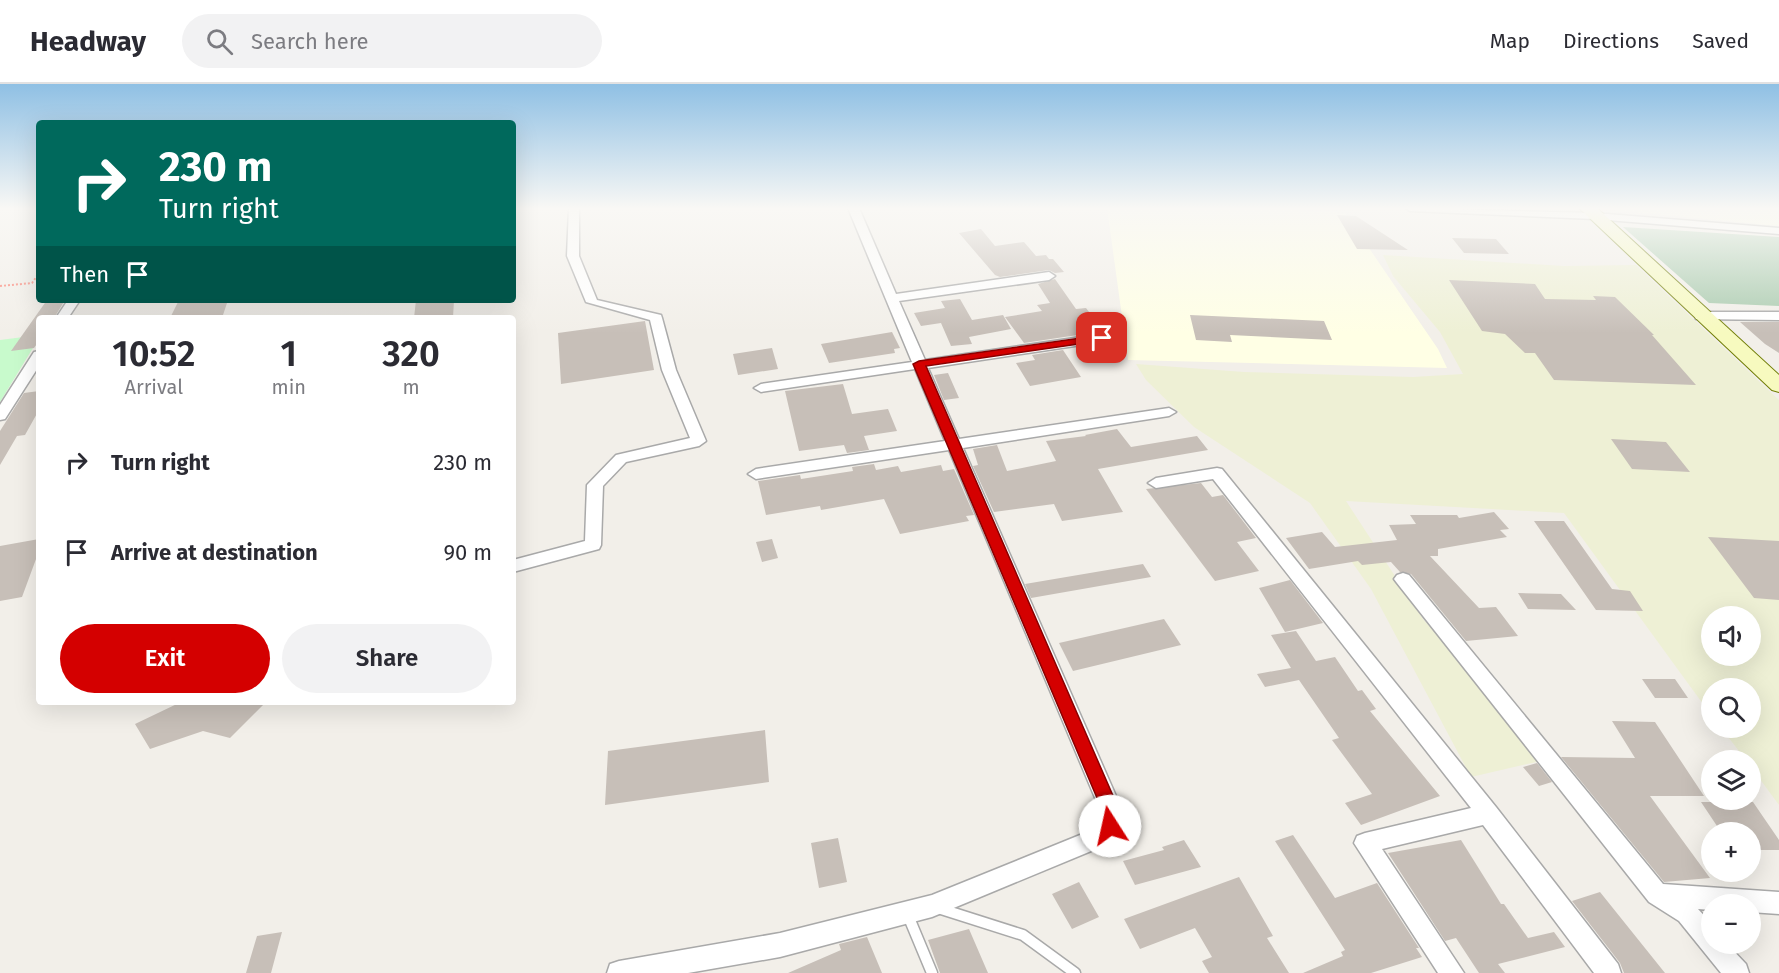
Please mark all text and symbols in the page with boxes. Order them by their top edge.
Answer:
search box [182,14,602,68]
text: Headway [30,25,146,58]
icon: search [203,25,236,58]
text: Search here [251,28,369,55]
text: Map [1490,28,1530,54]
text: Directions [1563,28,1659,54]
text: Saved [1692,28,1749,54]
text: 230 m [159,142,272,192]
icon: right [60,144,138,222]
text: Turn right [159,193,279,225]
icon: arrive [121,258,154,291]
text: Then [60,261,109,288]
pin [1076,312,1127,363]
icon: arrive [1085,321,1118,354]
text: 10:52 [112,332,195,376]
text: 1 [281,332,297,376]
text: 320 [382,332,440,376]
text: Arrival [124,375,183,399]
text: min [272,375,306,399]
text: m [402,375,420,399]
icon: right [60,446,93,479]
text: Turn right [111,449,210,476]
text: 230 m [433,449,492,476]
icon: arrive [60,536,93,569]
text: Arrive at destination [111,539,318,566]
text: 90 m [443,539,492,566]
map controls [1701,606,1761,954]
button: sound [1701,606,1761,666]
button: Exit [60,624,270,693]
button: Share [282,624,492,693]
button: search [1701,678,1761,738]
button: layers [1701,750,1761,810]
position arrow [1078,794,1142,858]
button: + [1701,822,1761,882]
button: − [1701,894,1761,954]

